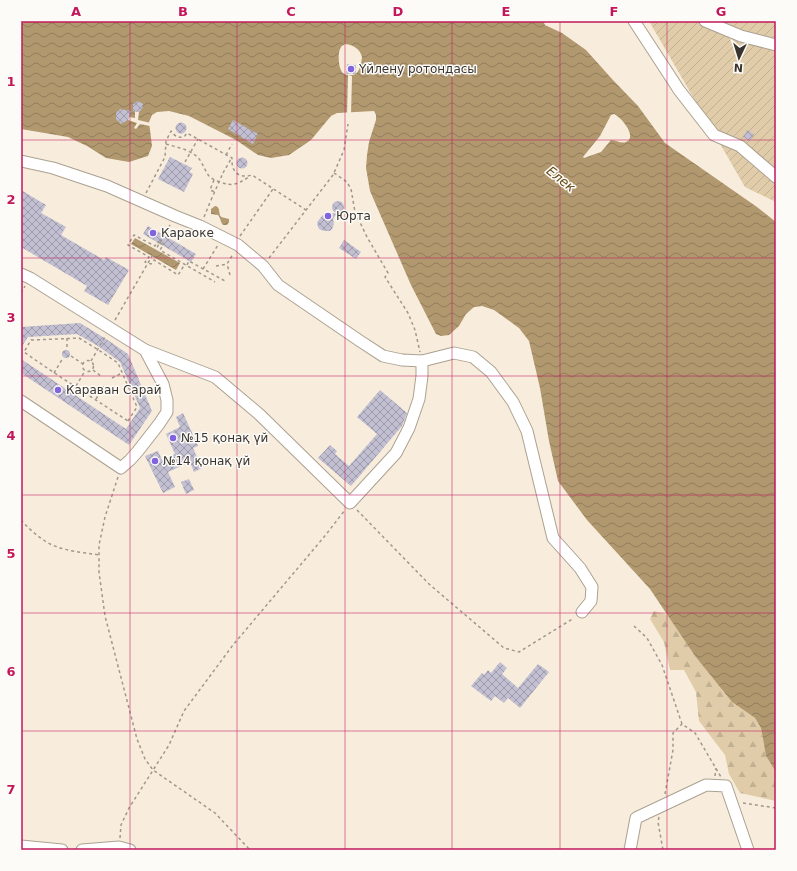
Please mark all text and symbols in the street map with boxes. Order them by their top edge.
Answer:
text: A [71,4,81,19]
text: B [178,4,188,19]
text: C [286,4,296,19]
text: D [393,4,404,19]
text: E [502,4,510,19]
text: F [610,4,618,19]
text: G [716,4,726,19]
north arrow [719,38,759,78]
text: N [733,61,743,74]
place label: Үйлену ротондaсы [358,62,477,76]
marker: Үйлену ротондaсы [346,64,356,74]
text: 1 [6,74,16,89]
water label: Елек [544,163,578,195]
text: 2 [6,192,16,207]
place label: Юрта [336,209,371,223]
marker: Юрта [323,211,333,221]
place label: Караоке [161,226,214,240]
marker: Караоке [148,228,158,238]
text: 3 [6,310,16,325]
place label: Караван Сарай [66,383,161,397]
marker: Караван Сарай [53,385,63,395]
text: 4 [6,428,16,443]
place label: №15 қонақ үй [181,431,268,445]
marker: №15 қонақ үй [168,433,178,443]
place label: №14 қонақ үй [163,454,250,468]
marker: №14 қонақ үй [150,456,160,466]
text: 5 [6,546,16,561]
text: 6 [6,664,16,679]
text: 7 [6,782,16,797]

